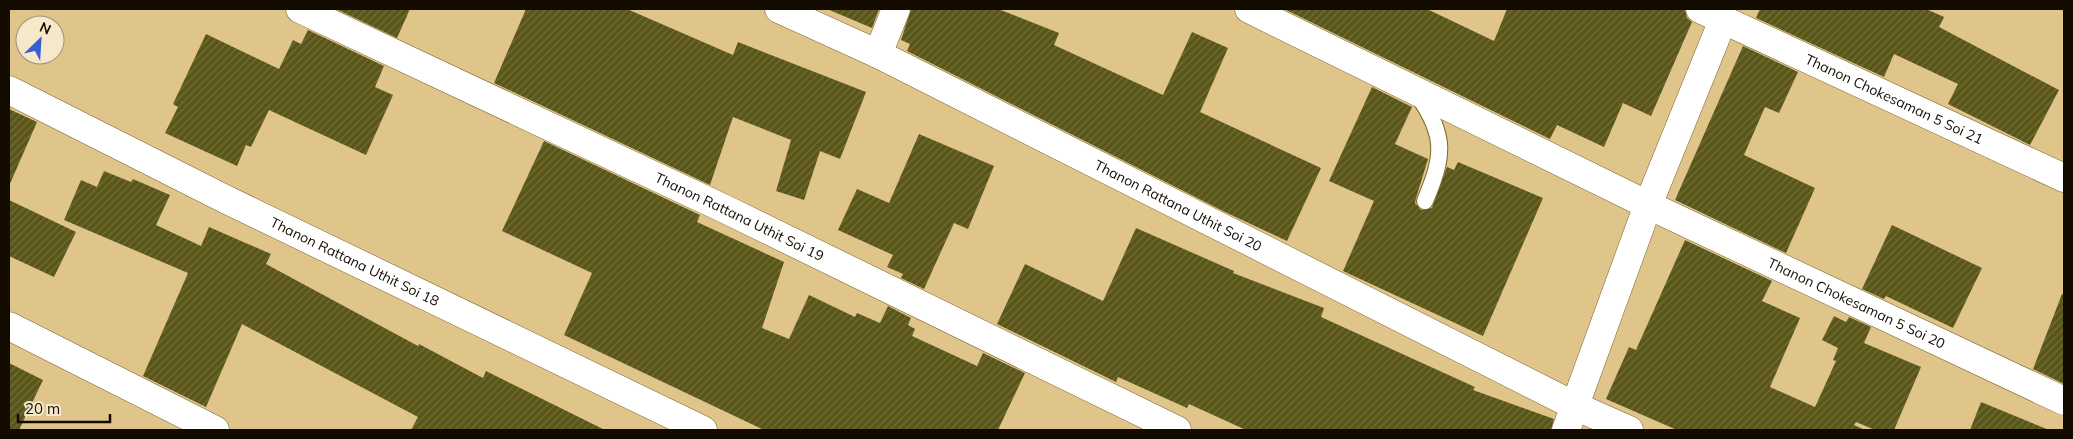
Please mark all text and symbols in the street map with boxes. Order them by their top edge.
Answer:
north arrow [15,15,65,65]
text: N [37,18,54,39]
street label: Thanon Chokesaman 5 Soi 21 [1802,50,1986,148]
street label: Thanon Rattana Uthit Soi 20 [1091,156,1265,255]
street label: Thanon Rattana Uthit Soi 19 [652,168,827,265]
street label: Thanon Rattana Uthit Soi 18 [267,213,442,310]
street label: Thanon Chokesaman 5 Soi 20 [1765,254,1948,353]
scale bar [18,392,110,424]
text: 20 m [25,399,60,418]

